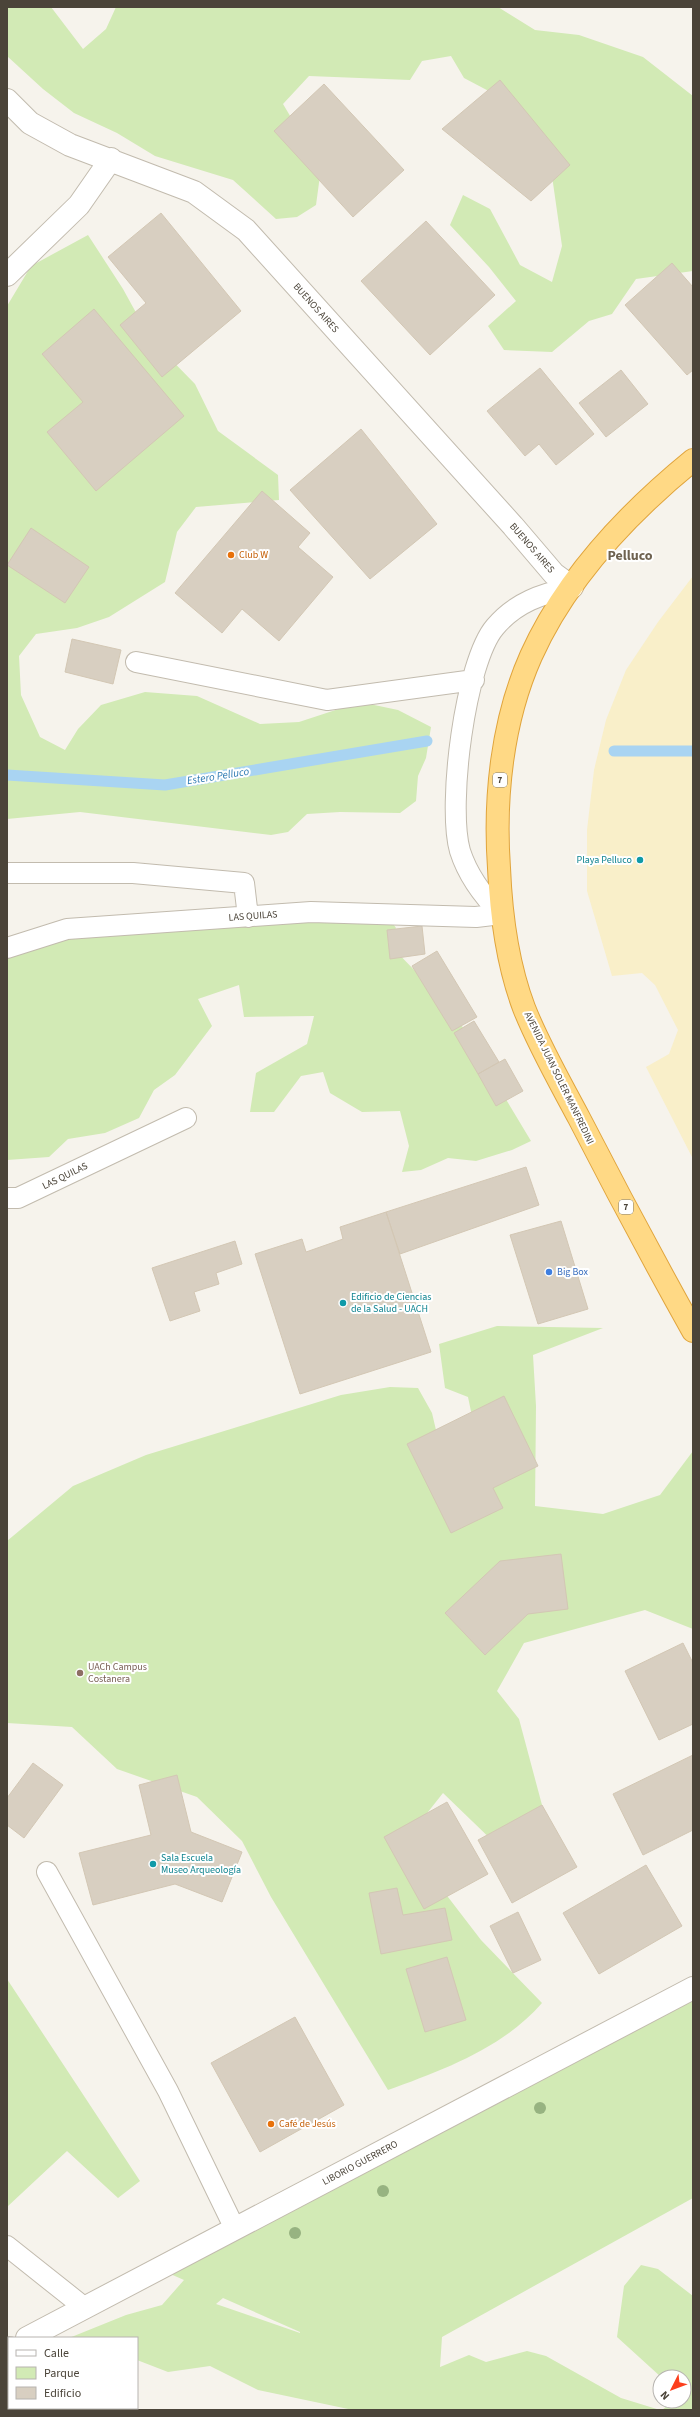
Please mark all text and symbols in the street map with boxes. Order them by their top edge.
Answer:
street label: BUENOS AIRES [290,280,342,336]
street label: BUENOS AIRES [506,520,558,576]
district label: Pelluco [607,546,653,566]
place label: Club W [239,548,268,562]
marker: Club W [226,550,236,560]
water label: Estero Pelluco [186,764,251,788]
road number: 7 [493,773,507,787]
place label: Playa Pelluco [577,853,632,867]
marker: Playa Pelluco [635,855,645,865]
street label: LAS QUILAS [228,907,278,925]
street label: AVENIDA JUAN SOLER MANFREDINI [521,1009,597,1147]
street label: LAS QUILAS [40,1159,90,1193]
road number: 7 [619,1200,633,1214]
place label: Big Box [557,1265,589,1279]
marker: Big Box [544,1267,554,1277]
place label: Edificio de Ciencias de la Salud - UACH [351,1290,431,1316]
marker: Edificio de Ciencias de la Salud - UACH [338,1298,348,1308]
place label: UACh Campus Costanera [88,1660,147,1686]
marker: UACh Campus Costanera [75,1668,85,1678]
place label: Sala Escuela Museo Arqueología [161,1851,241,1877]
marker: Sala Escuela Museo Arqueología [148,1859,158,1869]
place label: Café de Jesús [279,2117,336,2131]
marker: Café de Jesús [266,2119,276,2129]
street label: LIBORIO GUERRERO [320,2137,401,2189]
legend [8,2337,138,2409]
text: Calle [44,2345,69,2362]
text: Parque [44,2365,80,2382]
north arrow [652,2369,692,2409]
text: Edificio [44,2385,81,2402]
text: N [657,2388,673,2403]

